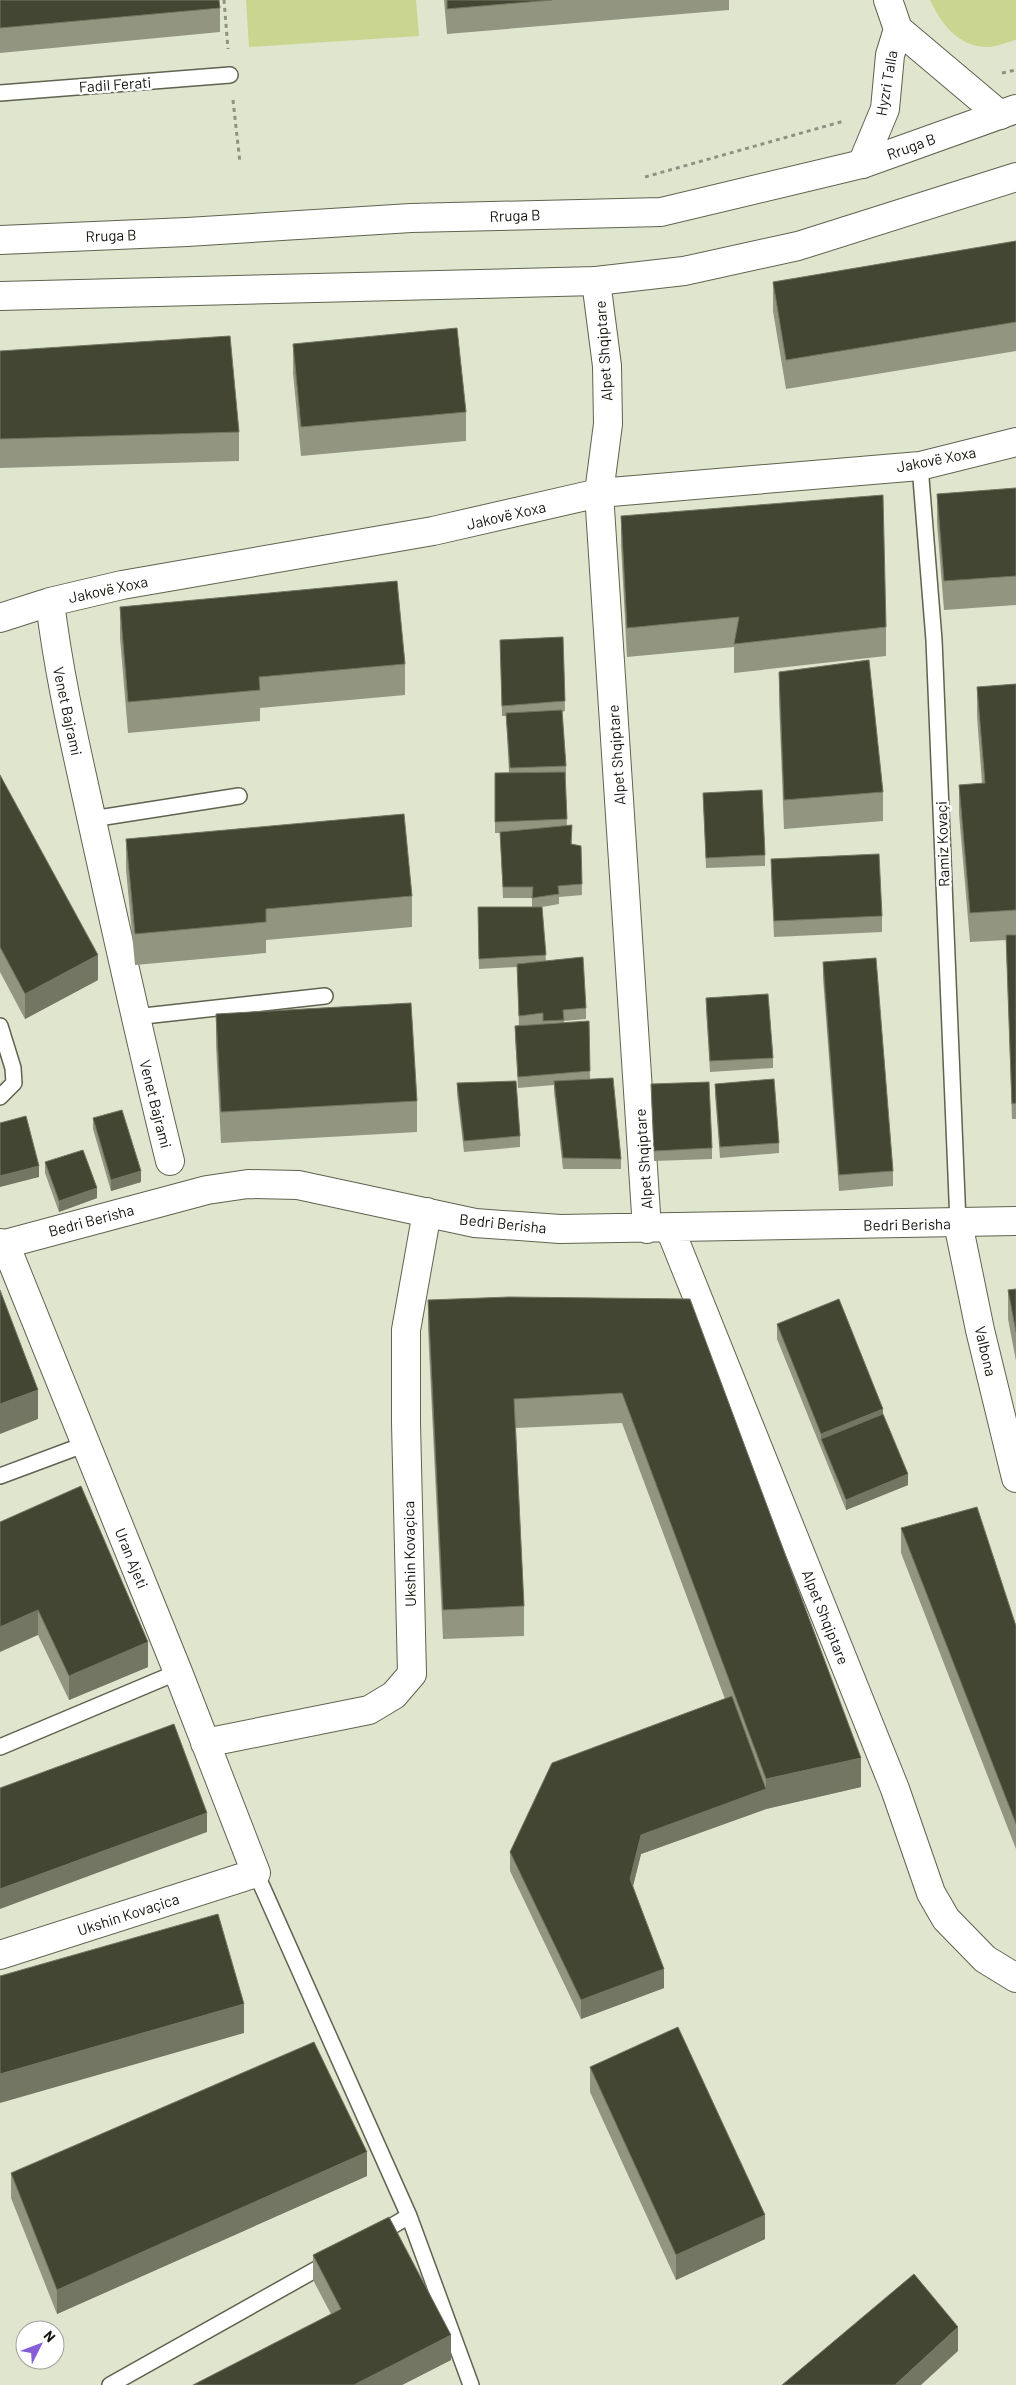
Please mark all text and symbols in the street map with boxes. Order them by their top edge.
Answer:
street label: Hyzri Talla [871,49,901,117]
street label: Fadil Ferati [78,72,152,96]
street label: Rruga B [884,129,938,163]
street label: Rruga B [489,205,541,225]
street label: Rruga B [85,225,137,245]
street label: Alpet Shqiptare [591,300,615,402]
street label: Jakovë Xoxa [895,442,977,476]
street label: Jakovë Xoxa [465,497,547,533]
street label: Jakovë Xoxa [67,572,149,606]
street label: Venet Bajrami [50,665,86,757]
street label: Alpet Shqiptare [604,704,628,806]
street label: Ramiz Kovaçi [932,801,952,887]
street label: Venet Bajrami [136,1058,176,1150]
street label: Alpet Shqiptare [631,1108,655,1210]
street label: Bedri Berisha [46,1200,136,1240]
street label: Bedri Berisha [459,1209,547,1237]
street label: Bedri Berisha [863,1214,951,1234]
street label: Valbona [971,1324,1001,1378]
street label: Ukshin Kovaçica [399,1501,419,1607]
street label: Uran Ajeti [112,1525,152,1591]
street label: Alpet Shqiptare [799,1567,853,1667]
street label: Ukshin Kovaçica [75,1889,181,1939]
north arrow [15,2320,65,2370]
text: N [41,2327,59,2345]

